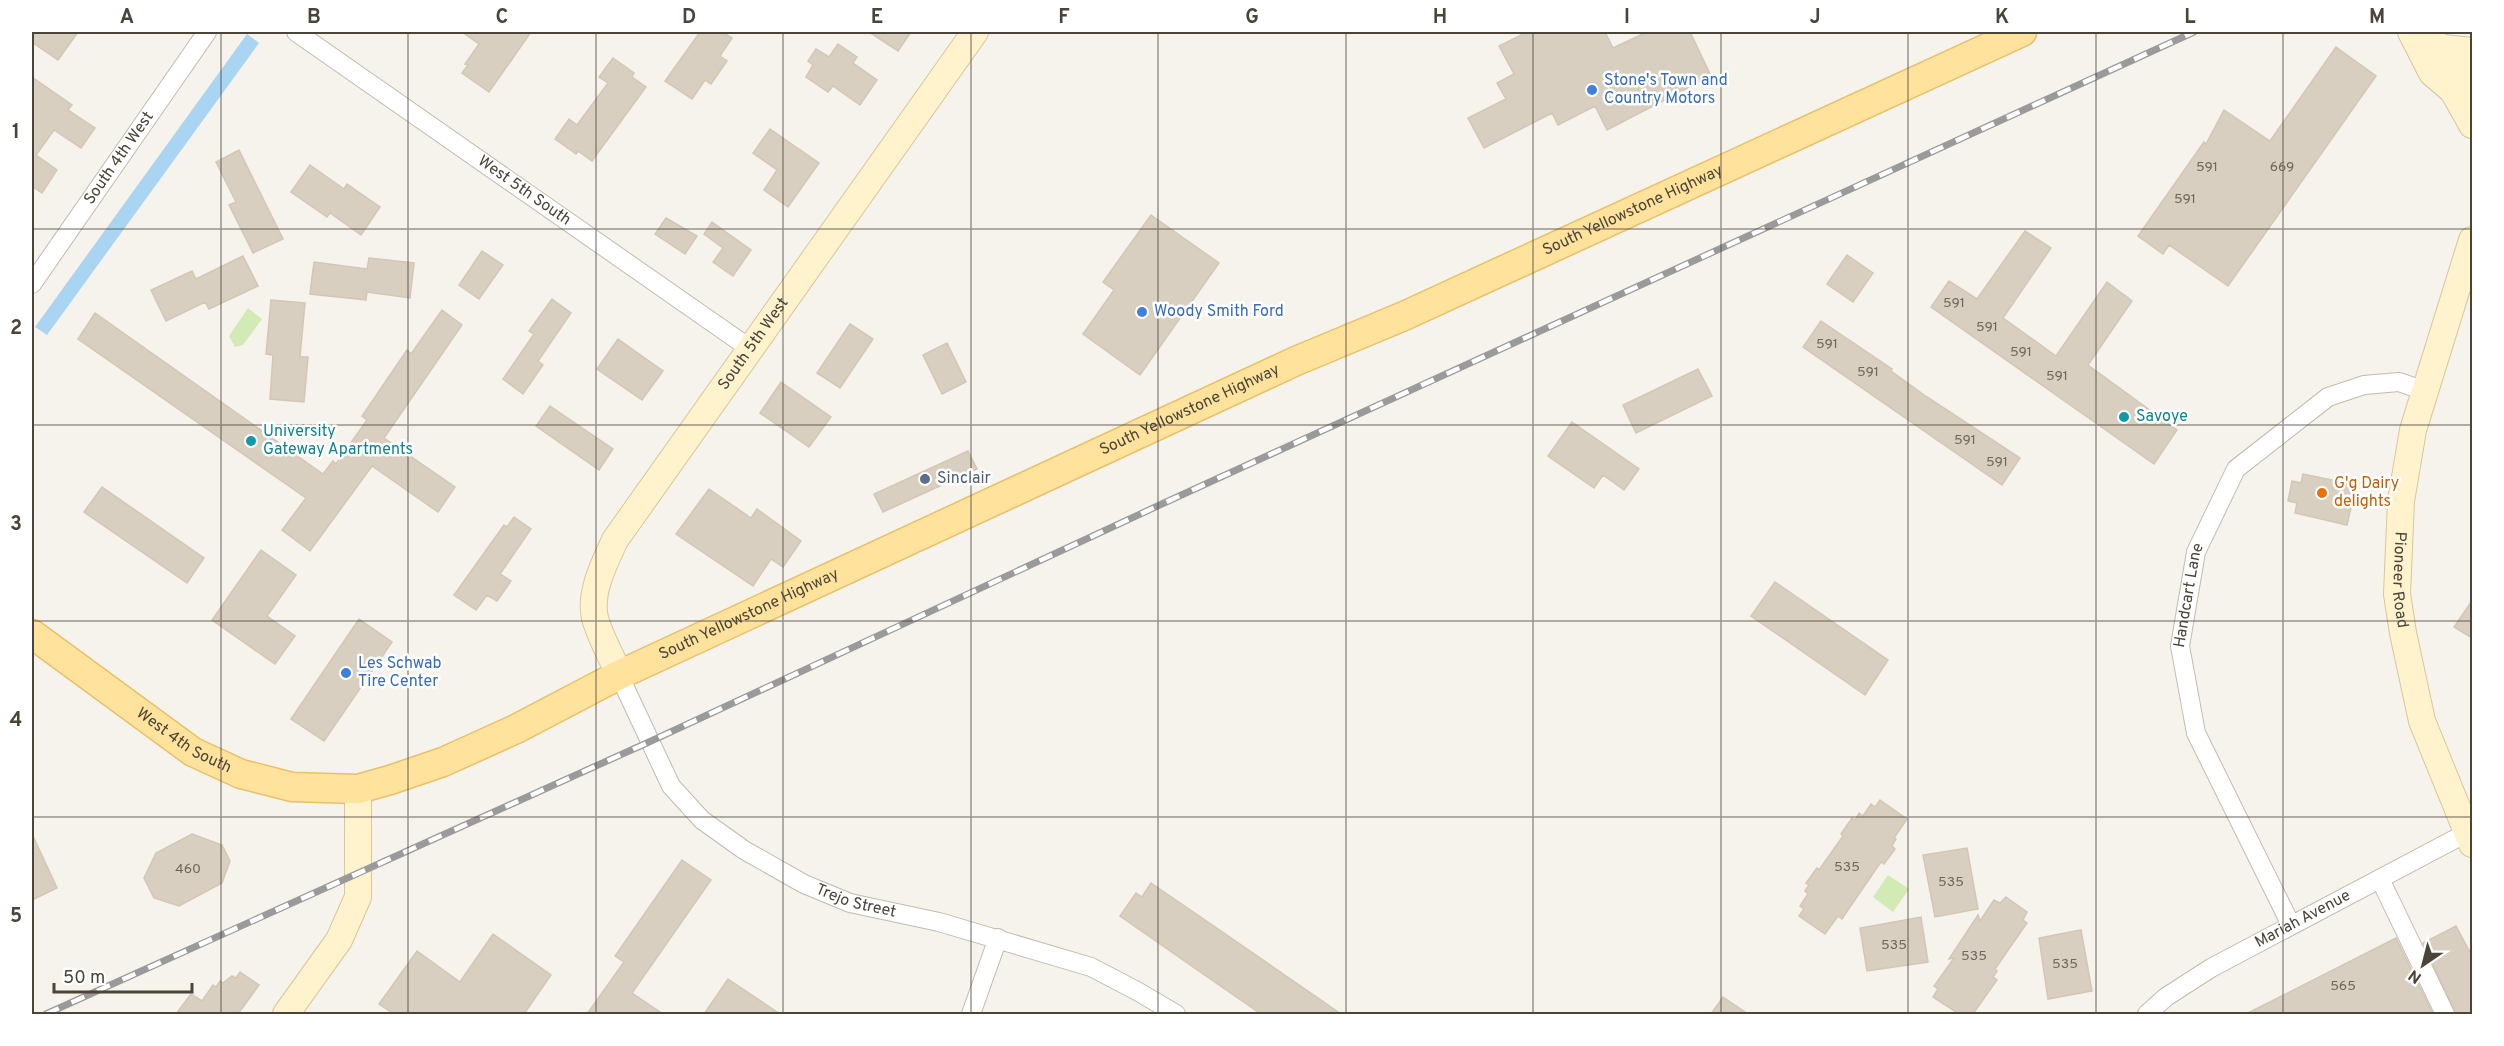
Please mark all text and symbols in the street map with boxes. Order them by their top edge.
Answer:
text: A [120,5,134,31]
text: B [307,5,321,31]
text: C [496,5,508,31]
text: D [682,5,696,31]
text: E [871,5,883,31]
text: F [1058,5,1070,31]
text: G [1245,5,1259,31]
text: H [1433,5,1447,31]
text: I [1624,5,1630,31]
text: J [1809,5,1821,31]
text: K [1995,5,2009,31]
text: L [2184,5,2196,31]
text: M [2369,5,2385,31]
place label: Stone's Town and Country Motors [1604,71,1728,109]
marker: Stone's Town and Country Motors [1585,83,1599,97]
street label: South 4th West [80,108,159,209]
text: 1 [12,120,20,146]
street label: West 5th South [474,152,575,230]
house number: 591 [2196,159,2218,176]
house number: 669 [2270,159,2294,176]
street label: South Yellowstone Highway [1540,161,1726,261]
house number: 591 [2174,191,2196,208]
street label: South 5th West [714,294,793,394]
house number: 591 [1943,295,1965,312]
place label: Woody Smith Ford [1154,302,1284,322]
marker: Woody Smith Ford [1135,305,1149,319]
text: 2 [10,316,22,342]
house number: 591 [1976,319,1998,336]
house number: 591 [1816,336,1838,353]
house number: 591 [2010,344,2032,361]
street label: South Yellowstone Highway [1097,360,1283,461]
house number: 591 [1857,364,1879,381]
house number: 591 [2046,368,2068,385]
place label: Savoye [2136,407,2188,427]
marker: Savoye [2117,410,2131,424]
place label: University Gateway Apartments [263,422,413,460]
house number: 591 [1954,432,1976,449]
marker: University Gateway Apartments [244,434,258,448]
house number: 591 [1986,454,2008,471]
place label: Sinclair [937,469,991,489]
marker: Sinclair [918,472,932,486]
place label: G'g Dairy delights [2334,474,2399,512]
marker: G'g Dairy delights [2315,486,2329,500]
text: 3 [10,512,22,538]
street label: Pioneer Road [2387,531,2412,630]
street label: Handcart Lane [2170,540,2209,649]
street label: South Yellowstone Highway [656,564,842,665]
place label: Les Schwab Tire Center [358,654,442,692]
marker: Les Schwab Tire Center [339,666,353,680]
street label: West 4th South [132,704,234,778]
text: 4 [10,708,22,734]
house number: 535 [1834,859,1860,876]
house number: 460 [175,861,201,878]
house number: 535 [1938,874,1964,891]
street label: Trejo Street [812,880,898,923]
street label: Mariah Avenue [2252,886,2354,953]
text: 5 [10,904,22,930]
north arrow [2393,935,2453,995]
house number: 535 [1881,937,1907,954]
house number: 535 [1961,948,1987,965]
scale bar [54,956,192,994]
house number: 535 [2052,956,2078,973]
text: N [2405,964,2426,987]
text: 50 m [63,967,105,990]
house number: 565 [2330,978,2356,995]

